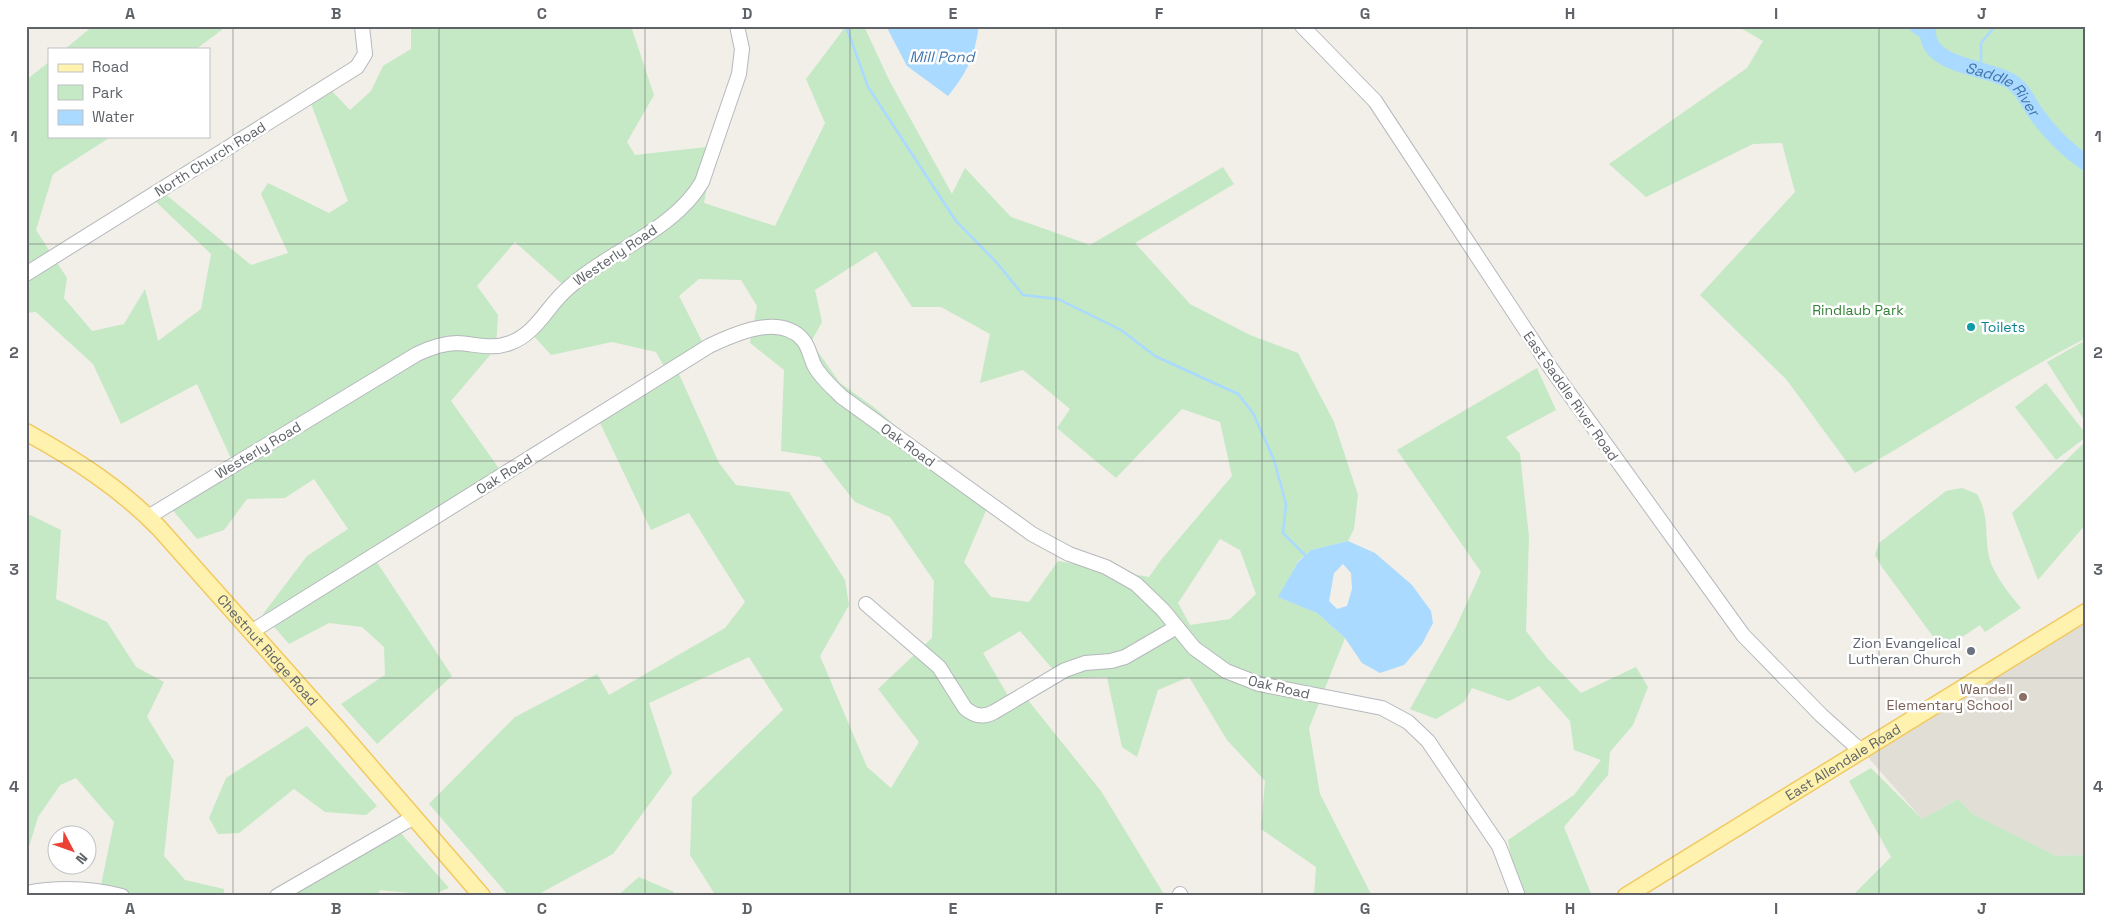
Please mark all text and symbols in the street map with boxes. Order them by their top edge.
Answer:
text: A [125,3,135,24]
text: B [331,3,341,24]
text: C [537,3,547,24]
text: D [742,3,752,24]
text: E [949,3,958,24]
text: F [1155,3,1164,24]
text: G [1360,3,1370,24]
text: H [1565,3,1575,24]
text: I [1774,3,1778,24]
text: J [1977,3,1987,24]
water label: Mill Pond [910,47,977,66]
legend [48,48,210,138]
text: Road [92,57,129,76]
water label: Saddle River [1964,57,2045,120]
text: Park [92,83,123,102]
text: Water [92,107,135,126]
street label: North Church Road [151,118,269,200]
text: 1 [10,126,18,147]
text: 1 [2094,126,2102,147]
street label: Westerly Road [570,220,660,290]
park label: Rindlaub Park [1812,301,1904,319]
place label: Toilets [1981,318,2025,336]
marker: Toilets [1965,321,1977,333]
street label: East Saddle River Road [1519,328,1623,464]
text: 2 [9,342,19,363]
text: 2 [2093,342,2103,363]
street label: Westerly Road [212,417,304,483]
street label: Oak Road [877,419,939,471]
street label: Oak Road [473,450,535,498]
text: 3 [9,559,19,580]
text: 3 [2093,559,2103,580]
street label: Chestnut Ridge Road [213,591,322,710]
place label: Zion Evangelical Lutheran Church [1848,634,1961,668]
marker: Zion Evangelical Lutheran Church [1965,645,1977,657]
street label: Oak Road [1246,671,1312,703]
place label: Wandell Elementary School [1887,680,2013,714]
marker: Wandell Elementary School [2017,691,2029,703]
street label: East Allendale Road [1782,720,1904,804]
text: 4 [9,776,19,797]
text: 4 [2093,776,2103,797]
north arrow [48,824,98,874]
text: N [72,849,92,868]
text: A [125,898,135,919]
text: B [331,898,341,919]
text: C [537,898,547,919]
text: D [742,898,752,919]
text: E [949,898,958,919]
text: F [1155,898,1164,919]
text: G [1360,898,1370,919]
text: H [1565,898,1575,919]
text: I [1774,898,1778,919]
text: J [1977,898,1987,919]

